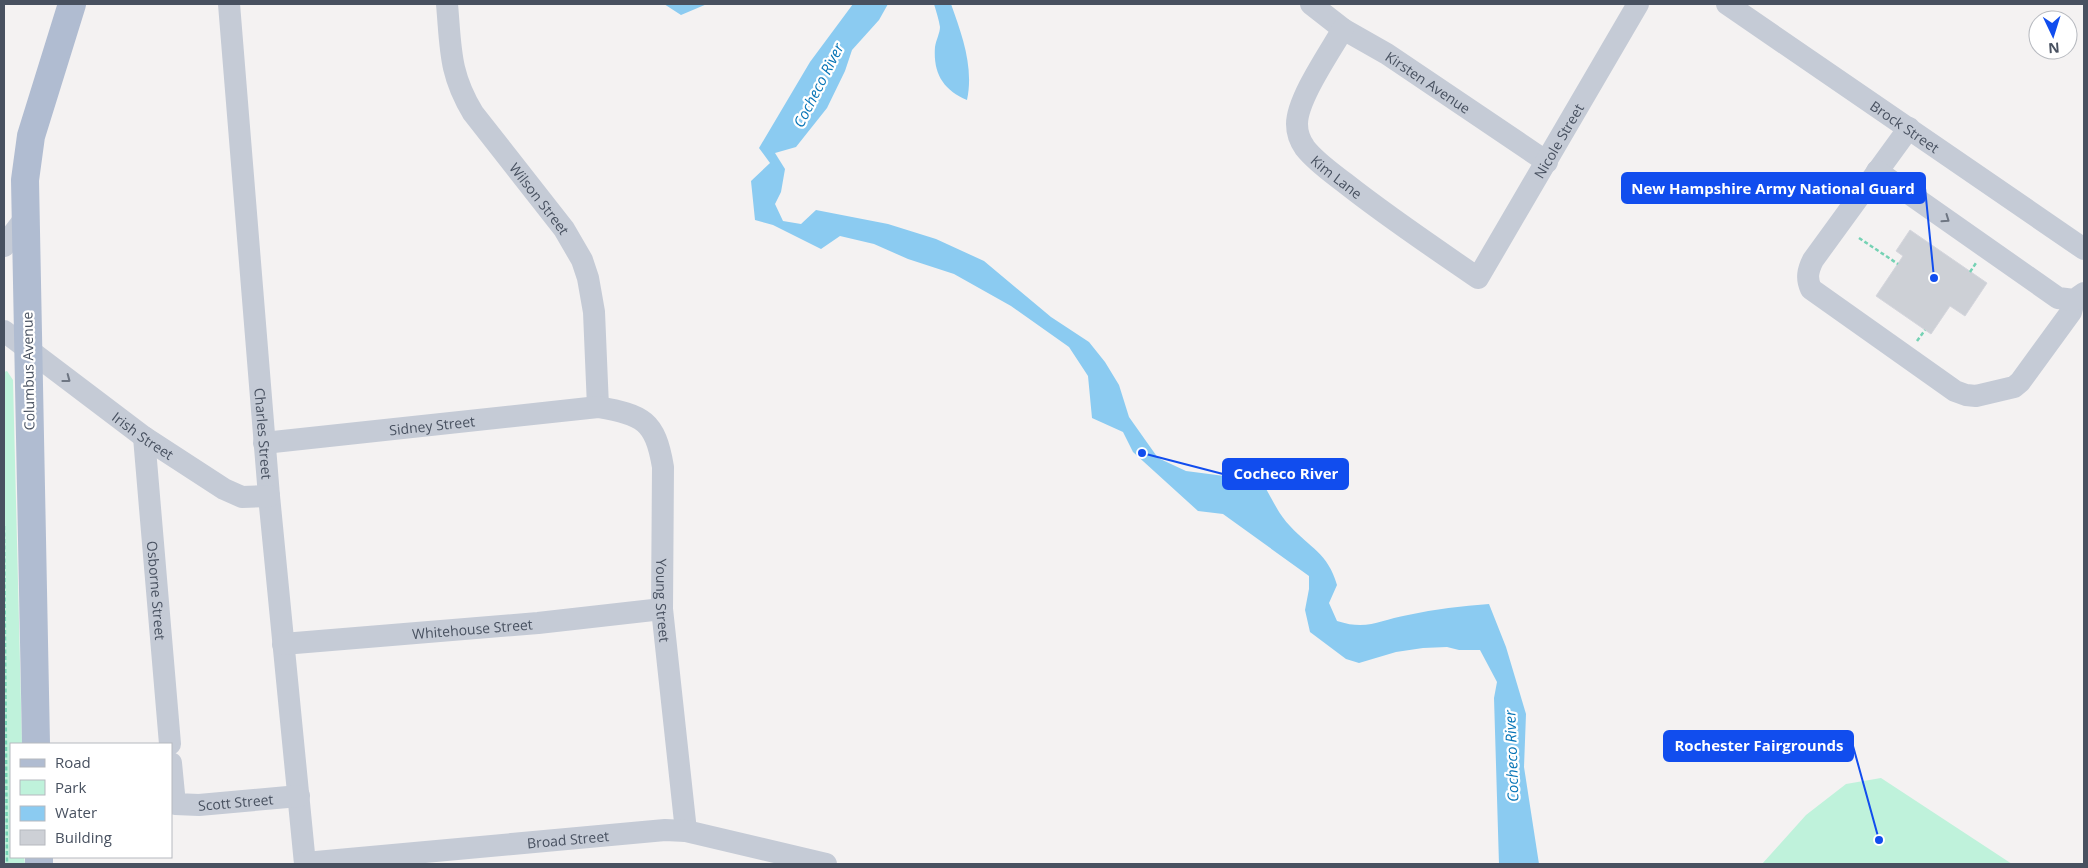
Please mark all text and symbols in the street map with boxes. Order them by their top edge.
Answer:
north arrow [2028,10,2078,60]
water label: Cocheco River [788,39,848,131]
text: N [2048,39,2060,58]
street label: Kirsten Avenue [1382,46,1474,117]
street label: Brock Street [1867,96,1943,157]
street label: Nicole Street [1529,100,1588,181]
street label: Kim Lane [1307,151,1367,203]
street label: Wilson Street [506,158,574,238]
callout: New Hampshire Army National Guard [1622,173,1925,203]
text: New Hampshire Army National Guard [1631,178,1915,198]
one-way arrow [1940,213,1949,222]
street label: Columbus Avenue [17,311,39,430]
one-way arrow [61,373,71,382]
street label: Charles Street [251,387,277,480]
street label: Irish Street [109,407,178,464]
street label: Sidney Street [388,411,476,439]
callout: Cocheco River [1223,459,1348,489]
text: Cocheco River [1234,463,1339,483]
street label: Osborne Street [143,540,171,641]
street label: Young Street [652,558,675,643]
street label: Whitehouse Street [411,614,533,643]
water label: Cocheco River [1499,709,1523,802]
callout: Rochester Fairgrounds [1664,731,1853,761]
text: Rochester Fairgrounds [1674,735,1844,755]
legend [10,743,172,858]
text: Road [55,752,91,772]
text: Park [55,777,86,797]
street label: Scott Street [197,789,274,815]
text: Water [55,802,97,822]
street label: Broad Street [526,826,610,852]
text: Building [55,827,112,847]

